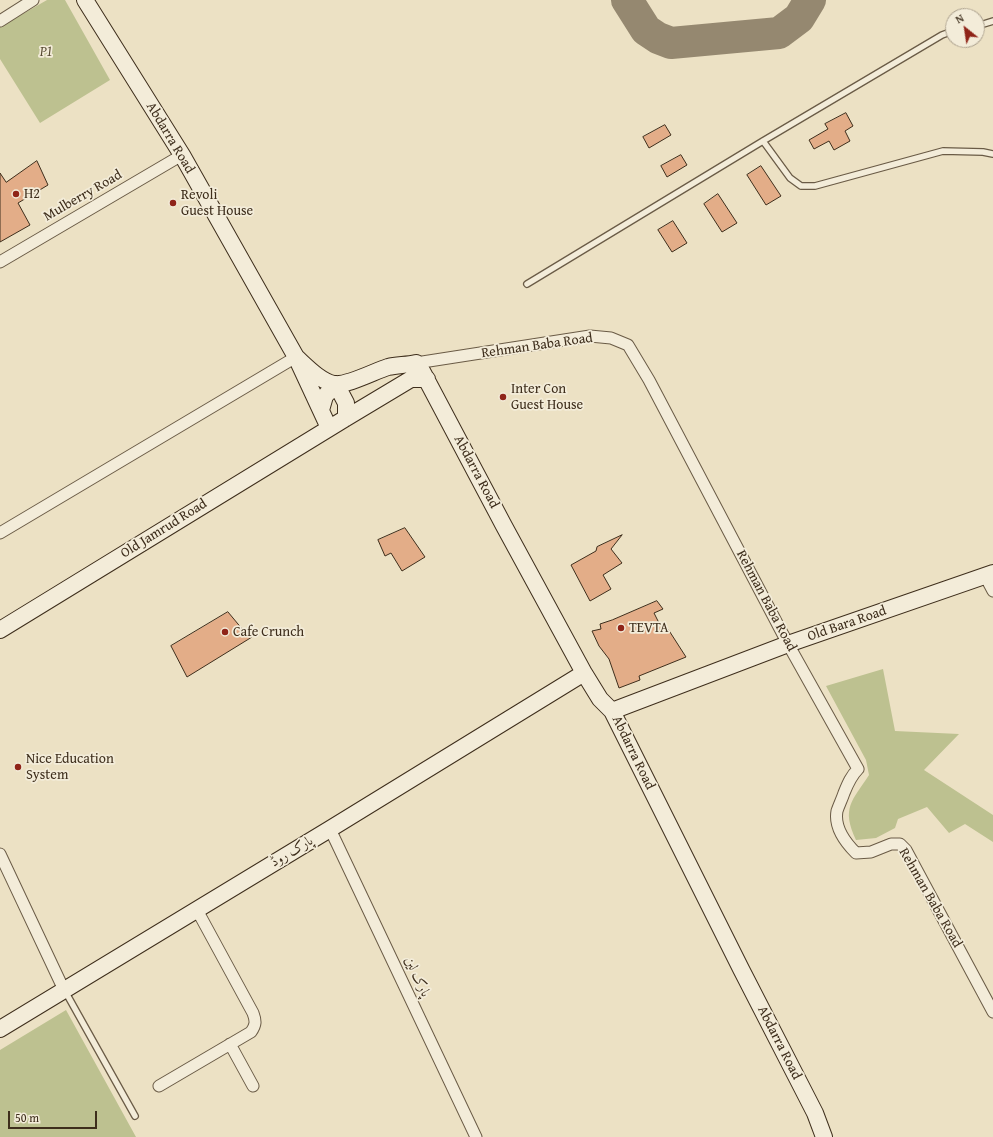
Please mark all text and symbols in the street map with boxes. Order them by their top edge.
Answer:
north arrow [945,8,985,48]
text: N [952,10,967,27]
park label: P1 [40,44,52,60]
street label: Abdarra Road [142,99,198,177]
street label: Mulberry Road [41,167,125,225]
place label: H2 [24,186,40,202]
place label: Revoli Guest House [181,187,253,220]
marker: H2 [11,189,21,199]
marker: Revoli Guest House [168,198,178,208]
street label: Rehman Baba Road [480,330,594,362]
place label: Inter Con Guest House [511,381,583,414]
marker: Inter Con Guest House [498,392,508,402]
street label: Abdarra Road [450,433,502,511]
street label: Old Jamrud Road [118,496,210,562]
street label: Rehman Baba Road [732,547,800,655]
street label: Old Bara Road [805,603,889,645]
place label: TEVTA [629,620,669,636]
marker: TEVTA [616,623,626,633]
place label: Cafe Crunch [233,624,304,640]
marker: Cafe Crunch [220,627,230,637]
street label: Abdarra Road [608,713,658,793]
place label: Nice Education System [26,751,114,784]
marker: Nice Education System [13,762,23,772]
street label: پارک روڈ [268,833,316,871]
street label: Rehman Baba Road [895,845,965,951]
street label: پارک لین [400,954,434,1000]
street label: Abdarra Road [753,1003,805,1083]
scale bar [10,1103,99,1129]
text: 50 m [15,1109,39,1126]

